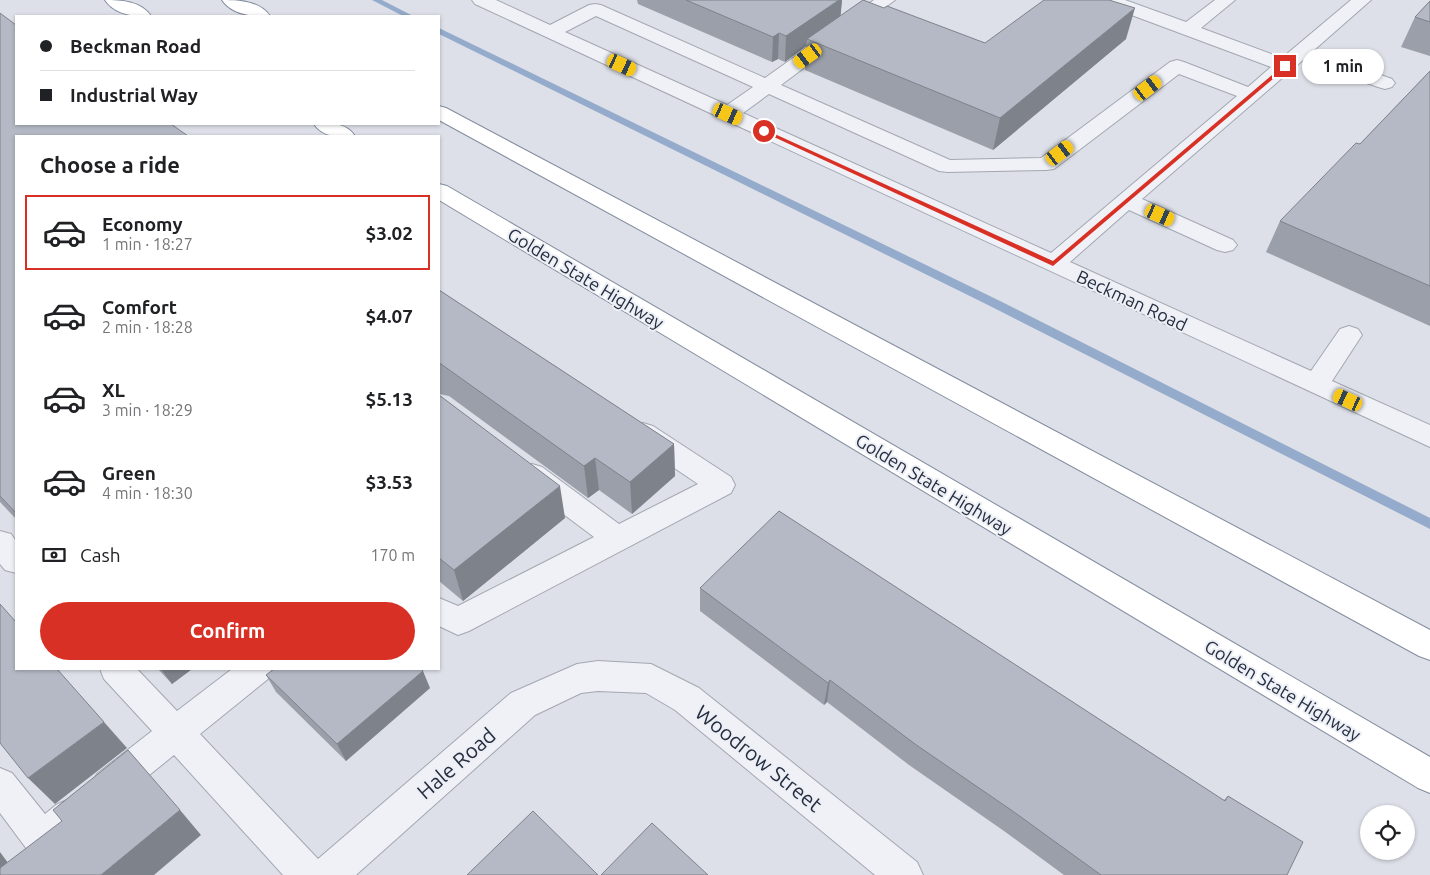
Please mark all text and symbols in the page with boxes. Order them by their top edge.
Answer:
text: Beckman Road [70,35,201,57]
car [791,41,824,71]
callout: 1 min [1302,48,1385,84]
car [605,52,638,78]
route end [1274,55,1296,77]
text: 1 min [1323,57,1363,75]
car [1131,73,1164,103]
text: Industrial Way [70,84,198,106]
car [711,101,744,127]
route start [753,120,775,142]
car [1043,138,1076,168]
text: Choose a ride [40,152,180,177]
car [1143,202,1176,228]
icon: car [42,210,87,255]
text: Economy [102,213,183,235]
text: $3.02 [365,222,413,244]
street label: Golden State Highway [504,224,668,333]
text: 1 min · 18:27 [102,235,193,253]
street label: Beckman Road [1074,266,1190,334]
icon: car [42,293,87,338]
text: Comfort [102,296,177,318]
text: $4.07 [365,305,413,327]
text: 2 min · 18:28 [102,318,193,336]
icon: car [42,376,87,421]
text: XL [102,379,125,401]
car [1331,387,1364,413]
text: $5.13 [365,388,413,410]
text: 3 min · 18:29 [102,401,193,419]
street label: Golden State Highway [852,430,1016,539]
icon: car [42,459,87,504]
text: Green [102,462,156,484]
text: $3.53 [365,471,413,493]
text: 4 min · 18:30 [102,484,193,502]
icon: cash [40,541,68,569]
text: Cash [80,544,121,566]
text: 170 m [370,546,415,564]
button: Confirm [40,602,415,660]
street label: Golden State Highway [1201,636,1365,745]
street label: Woodrow Street [691,700,827,816]
street label: Hale Road [412,723,500,803]
map controls [1360,805,1415,860]
button: locate [1360,805,1415,860]

